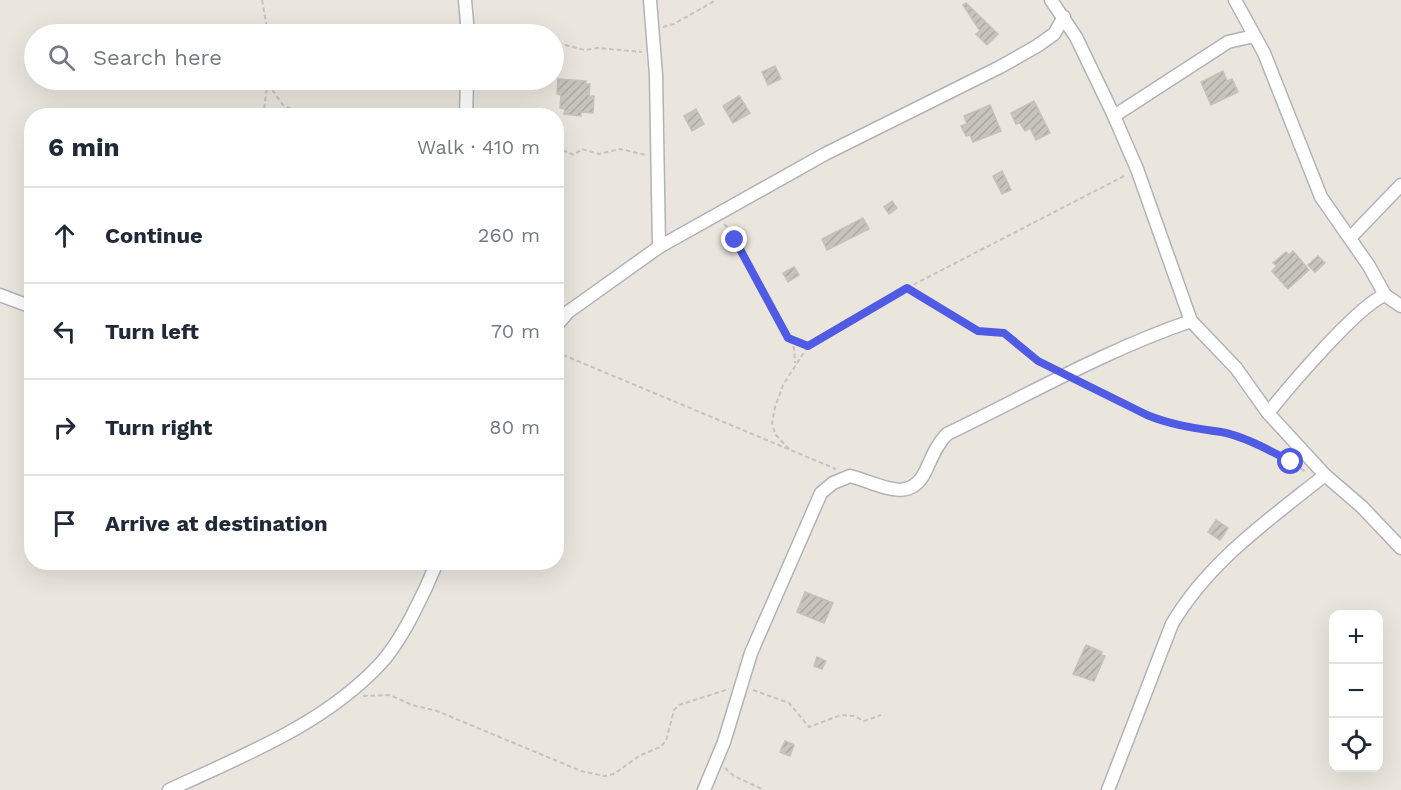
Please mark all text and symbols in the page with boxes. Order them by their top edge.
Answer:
search box [24,24,564,90]
icon: search [45,41,78,74]
text: Search here [93,45,222,70]
text: 6 min [48,132,120,162]
text: Walk · 410 m [417,135,540,159]
icon: ahead [48,219,81,252]
text: Continue [105,223,203,248]
text: 260 m [478,223,540,247]
route end [721,226,747,252]
icon: left [48,315,81,348]
text: Turn left [105,319,199,344]
text: 70 m [491,319,540,343]
icon: right [48,411,81,444]
text: Turn right [105,415,212,440]
text: 80 m [489,415,540,439]
route start [1277,448,1303,474]
icon: arrive [48,507,81,540]
text: Arrive at destination [105,511,328,536]
map controls [1329,610,1383,772]
button: + [1329,610,1383,664]
button: − [1329,664,1383,718]
button: locate [1329,718,1383,772]

